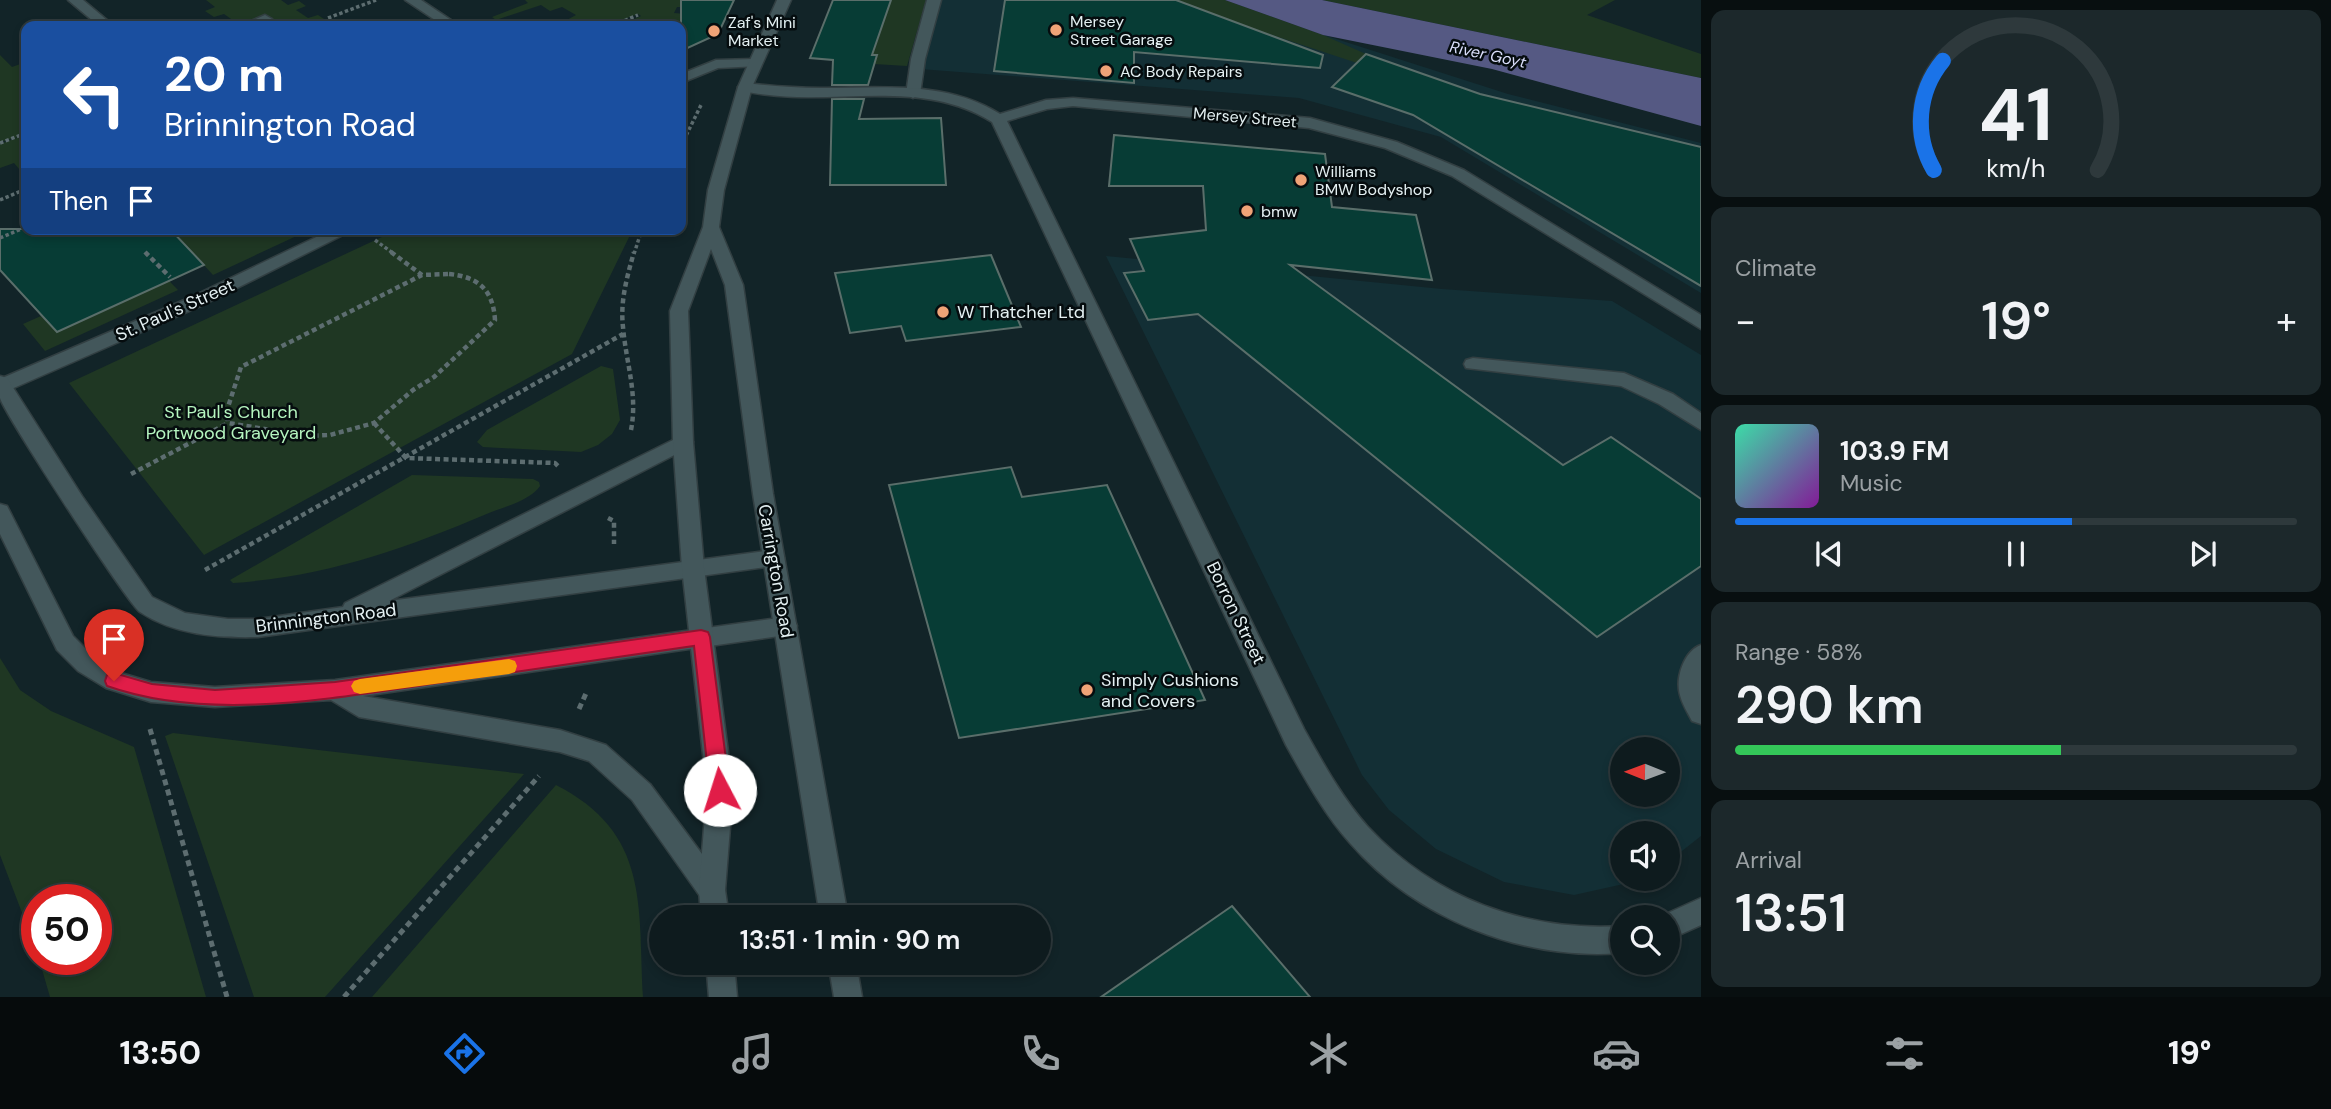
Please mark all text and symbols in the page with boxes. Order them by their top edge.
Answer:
place label: Mersey Street Garage [1070,11,1173,50]
place label: Zaf's Mini Market [728,12,796,51]
marker: Mersey Street Garage [1048,22,1064,38]
marker: Zaf's Mini Market [706,23,722,39]
water label: River Goyt [1448,36,1529,73]
text: 20 m [164,42,284,106]
icon: left [49,49,140,140]
place label: AC Body Repairs [1120,61,1243,82]
marker: AC Body Repairs [1098,63,1114,79]
text: 41 [1979,68,2053,163]
street label: Mersey Street [1192,103,1298,132]
text: Brinnington Road [164,104,416,146]
text: km/h [1986,152,2046,185]
place label: Williams BMW Bodyshop [1315,161,1432,200]
marker: Williams BMW Bodyshop [1293,172,1309,188]
icon: arrive [122,182,160,220]
text: Then [49,184,108,218]
place label: bmw [1261,201,1297,222]
marker: bmw [1239,203,1255,219]
text: Climate [1735,253,1817,283]
street label: St. Paul's Street [112,273,238,347]
text: 19° [1981,287,2051,355]
text: − [1735,296,1756,346]
text: + [2276,296,2297,346]
place label: W Thatcher Ltd [957,300,1085,324]
marker: W Thatcher Ltd [935,304,951,320]
park label: St Paul's Church Portwood Graveyard [146,400,316,445]
text: 103.9 FM [1840,434,1949,468]
text: Music [1840,468,1903,498]
street label: Carrington Road [752,502,800,640]
icon: previous [1810,535,1848,573]
icon: pause [1997,535,2035,573]
icon: next [2184,535,2222,573]
street label: Borron Street [1201,558,1271,668]
street label: Brinnington Road [254,597,398,639]
pin [84,609,144,681]
icon: arrive [95,620,133,658]
text: Range · 58% [1735,637,1862,667]
place label: Simply Cushions and Covers [1101,668,1239,713]
text: 290 km [1735,671,1924,739]
marker: Simply Cushions and Covers [1079,682,1095,698]
north arrow [1610,737,1680,807]
map controls [1610,737,1680,975]
position arrow [683,753,757,827]
button: sound [1610,821,1680,891]
text: Arrival [1735,845,1802,875]
text: 13:51 [1735,879,1847,947]
speed limit sign: 50 [21,884,112,975]
button: search [1610,905,1680,975]
text: 13:51 · 1 min · 90 m [740,923,960,957]
icon: directions [440,1029,489,1078]
icon: music [728,1029,777,1078]
icon: phone [1016,1029,1065,1078]
icon: climate [1304,1029,1353,1078]
icon: car [1592,1029,1641,1078]
icon: filters [1880,1029,1929,1078]
text: 13:50 [119,1032,201,1074]
text: 19° [2168,1032,2211,1074]

